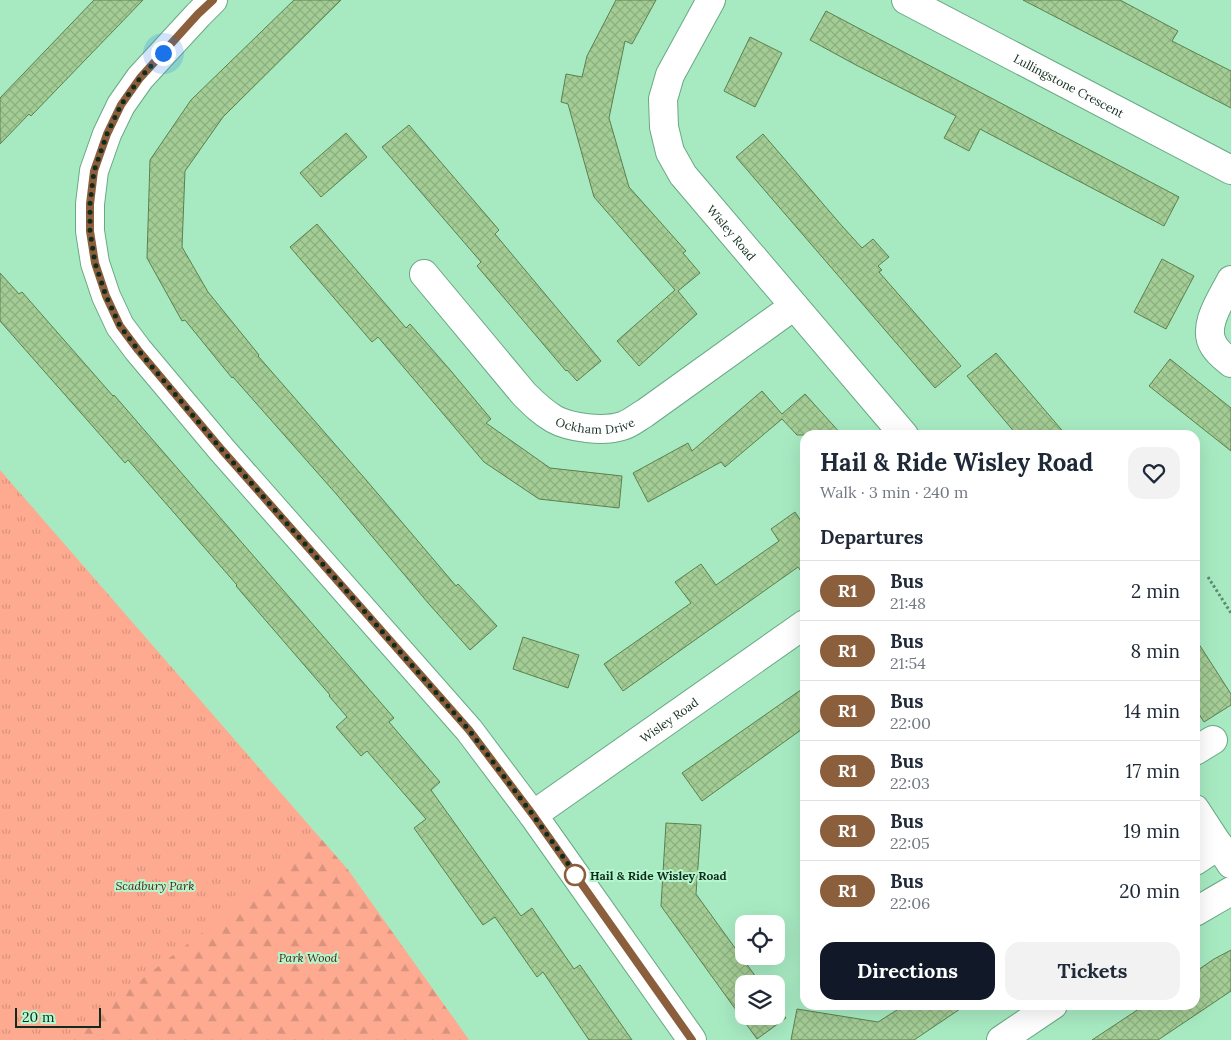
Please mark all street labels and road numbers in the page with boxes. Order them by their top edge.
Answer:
street label: Lullingstone Crescent [1011,50,1127,120]
street label: Wisley Road [704,202,759,263]
street label: Ockham Drive [554,413,638,436]
street label: Wisley Road [637,694,701,745]

